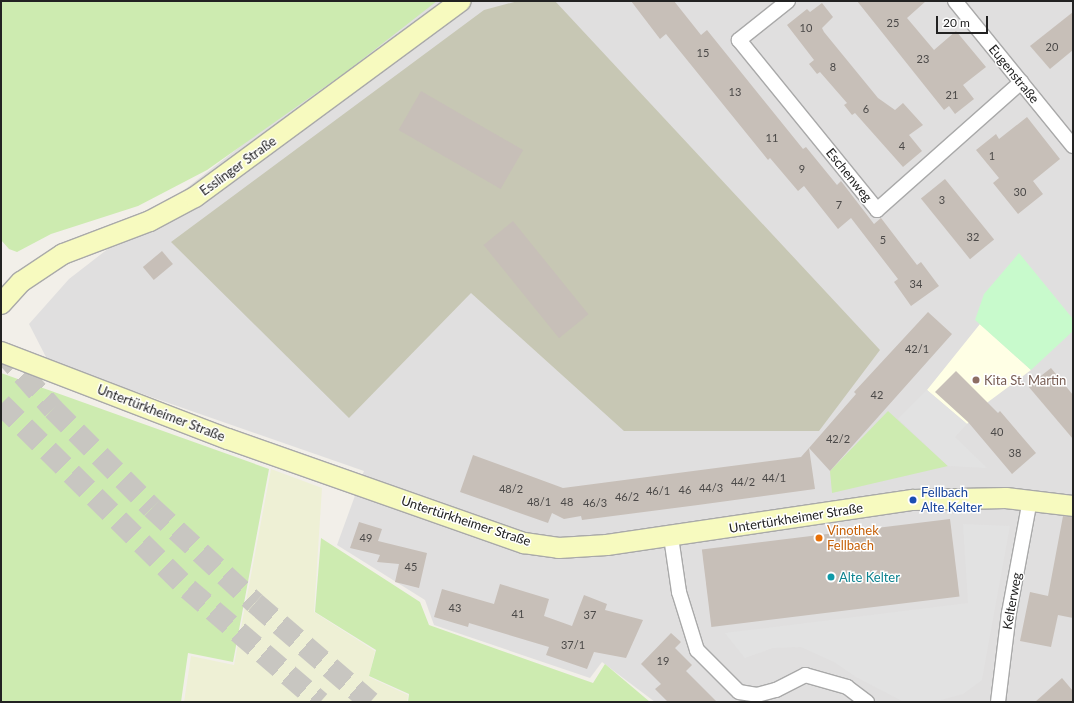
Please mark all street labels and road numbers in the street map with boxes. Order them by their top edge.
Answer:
street label: Eugenstraße [986,41,1042,107]
street label: Esslinger Straße [197,133,279,199]
street label: Eschenweg [823,145,875,205]
street label: Untertürkheimer Straße [95,381,227,445]
street label: Untertürkheimer Straße [399,493,533,549]
street label: Untertürkheimer Straße [728,500,864,536]
street label: Kelterweg [999,571,1025,631]

